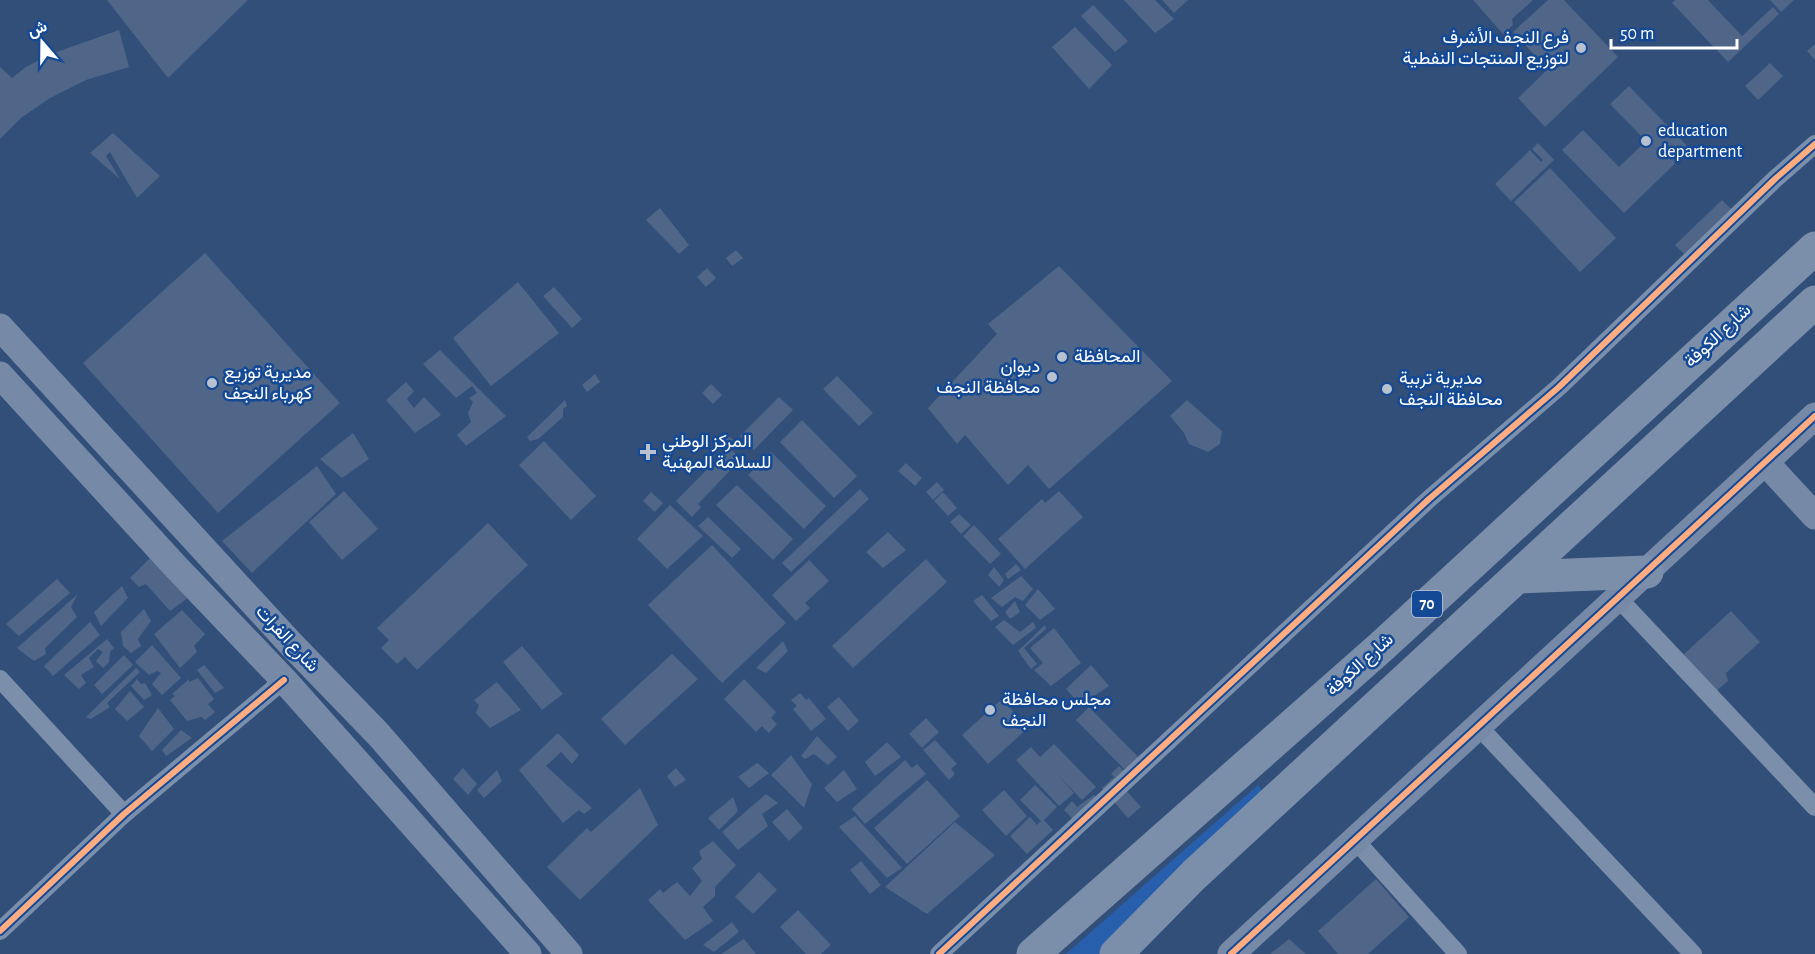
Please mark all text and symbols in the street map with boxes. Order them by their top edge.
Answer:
north arrow [12,12,72,72]
scale bar [1611,12,1737,50]
text: ش [25,18,49,41]
text: 50 m [1620,25,1654,43]
place label: فرع النجف الأشرف لتوزيع المنتجات النفطية [1403,27,1569,70]
marker: فرع النجف الأشرف لتوزيع المنتجات النفطية [1574,41,1588,55]
place label: education department [1658,122,1742,161]
marker: education department [1639,134,1653,148]
street label: شارع الكوفة [1681,301,1756,372]
place label: المحافظة [1074,348,1140,366]
marker: المحافظة [1055,350,1069,364]
place label: ديوان محافظة النجف [936,358,1040,397]
place label: مديرية توزيع كهرباء النجف [224,364,312,404]
marker: ديوان محافظة النجف [1045,370,1059,384]
place label: مديرية تربية محافظة النجف [1399,370,1503,409]
marker: مديرية توزيع كهرباء النجف [205,376,219,390]
marker: مديرية تربية محافظة النجف [1380,382,1394,396]
place label: المركز الوطني للسلامة المهنية [662,433,771,473]
marker: المركز الوطني للسلامة المهنية [639,443,657,461]
road number: 70 [1412,591,1442,617]
street label: شارع الفرات [251,602,322,677]
street label: شارع الكوفة [1323,630,1398,701]
place label: مجلس محافظة النجف [1002,691,1111,730]
marker: مجلس محافظة النجف [983,703,997,717]

